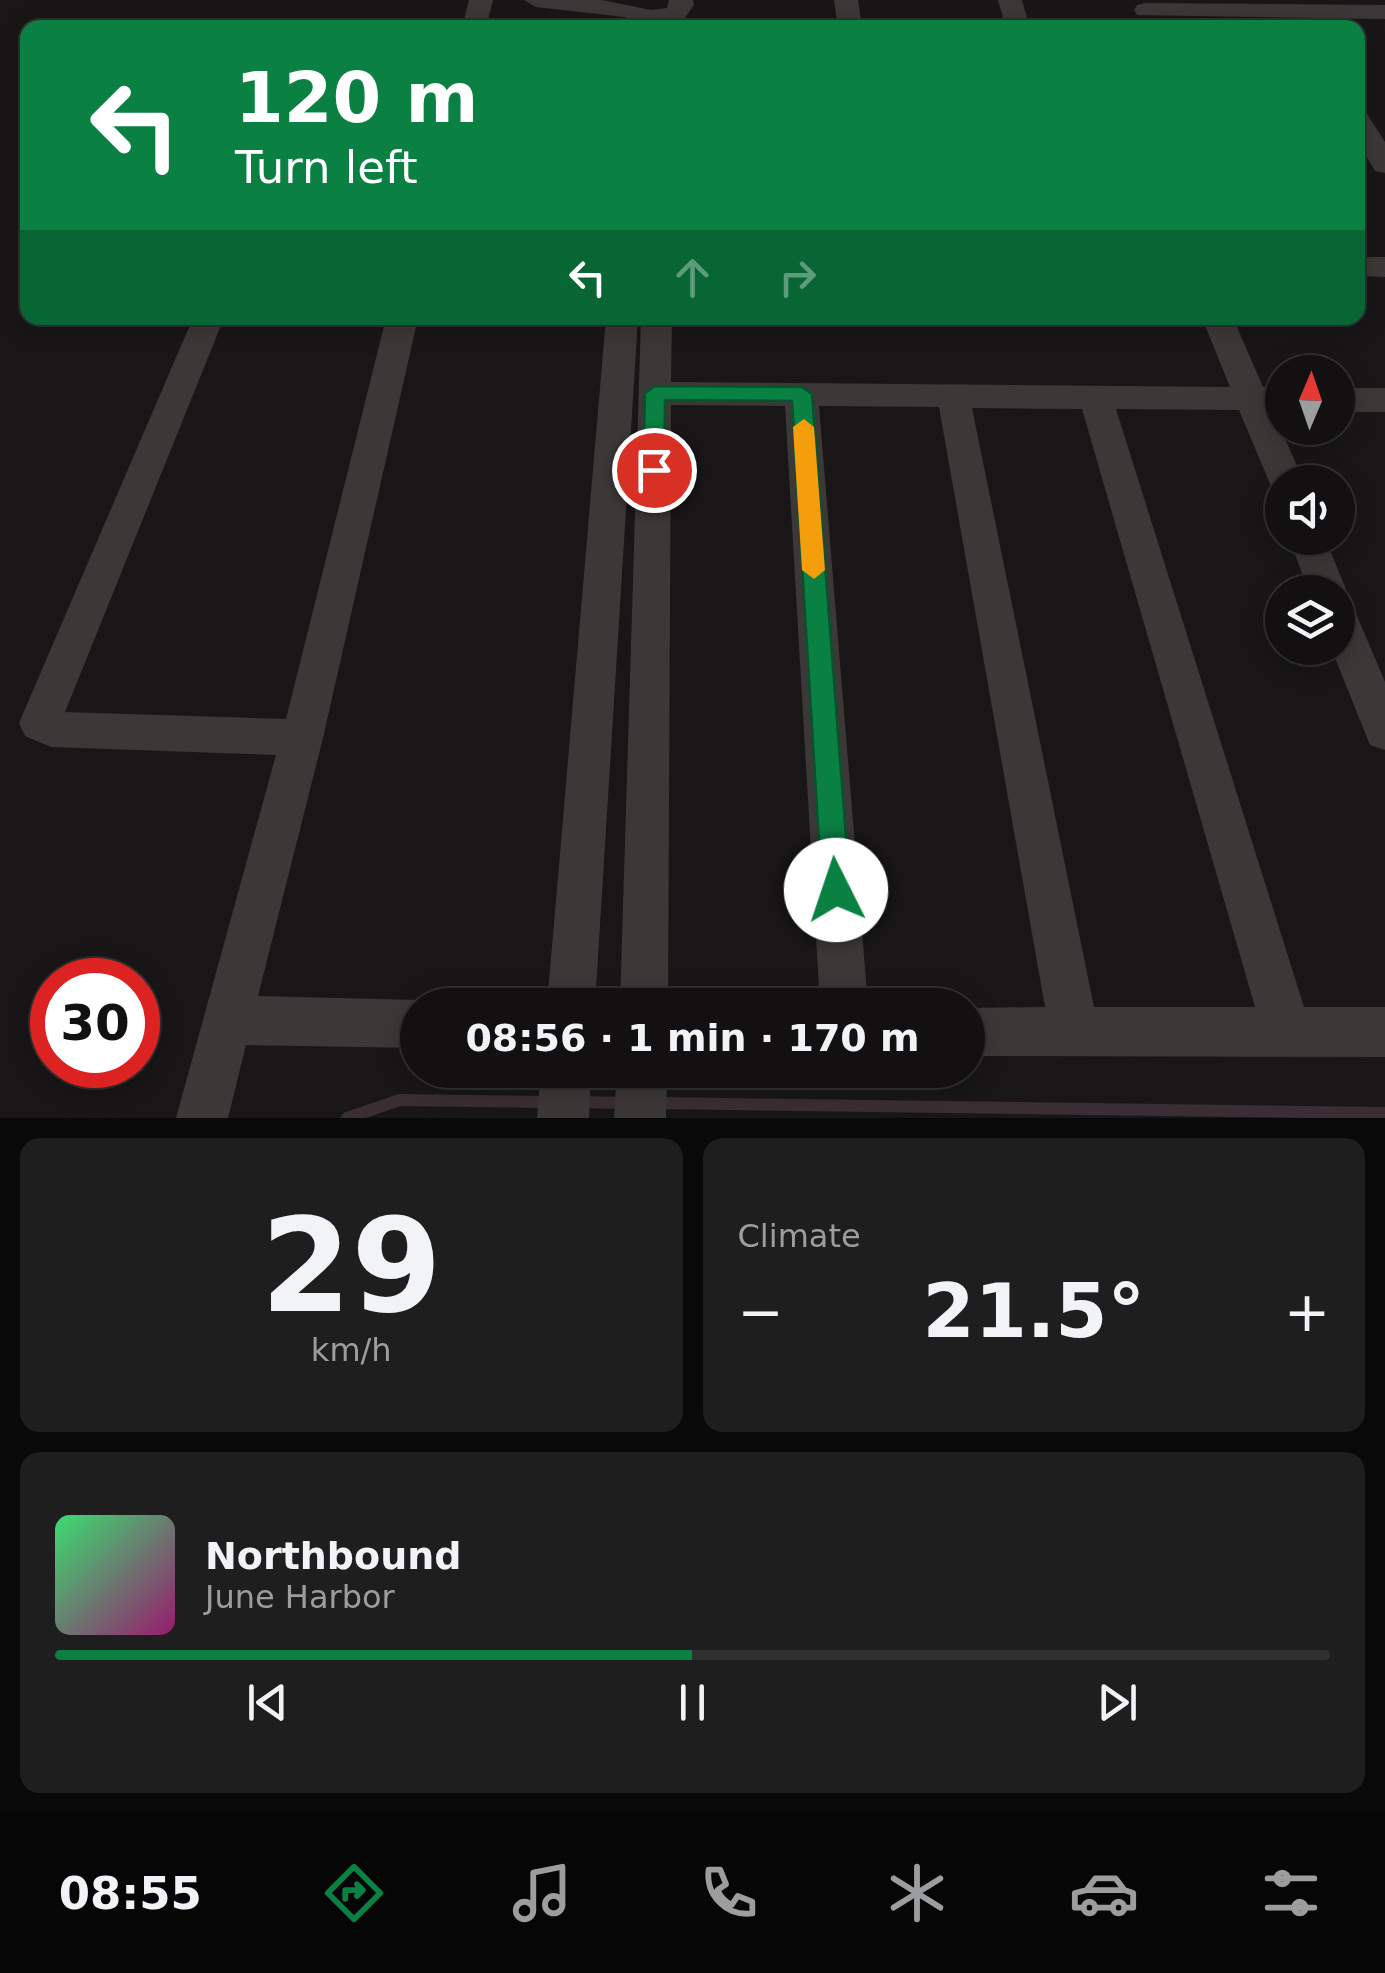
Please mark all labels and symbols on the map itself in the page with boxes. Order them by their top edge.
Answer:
north arrow [1265,355,1355,445]
pin [612,428,697,513]
position arrow [784,838,888,942]
speed limit sign: 30 [30,958,160,1088]

